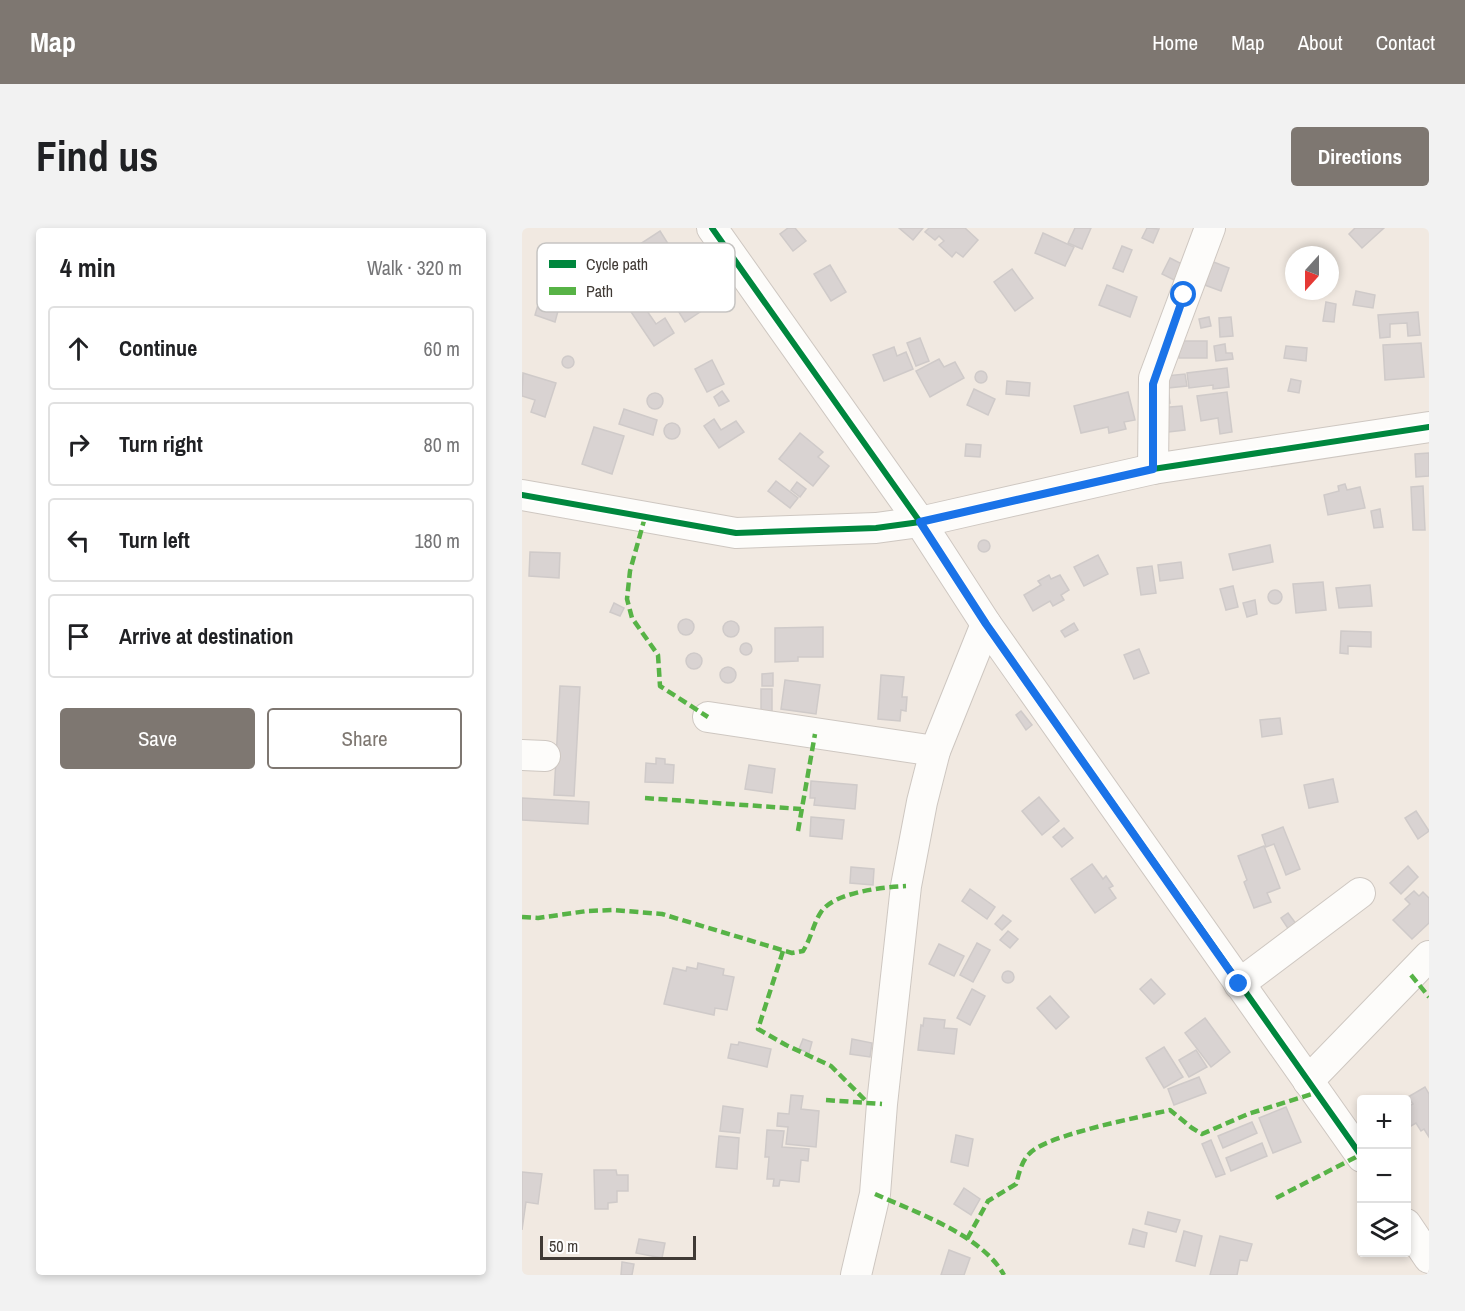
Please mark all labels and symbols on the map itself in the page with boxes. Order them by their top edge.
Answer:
legend [537,243,735,312]
north arrow [1285,246,1339,300]
text: Cycle path [586,253,648,275]
text: Path [586,280,613,302]
route start [1170,281,1196,307]
route end [1225,970,1251,996]
scale bar [540,1233,696,1260]

